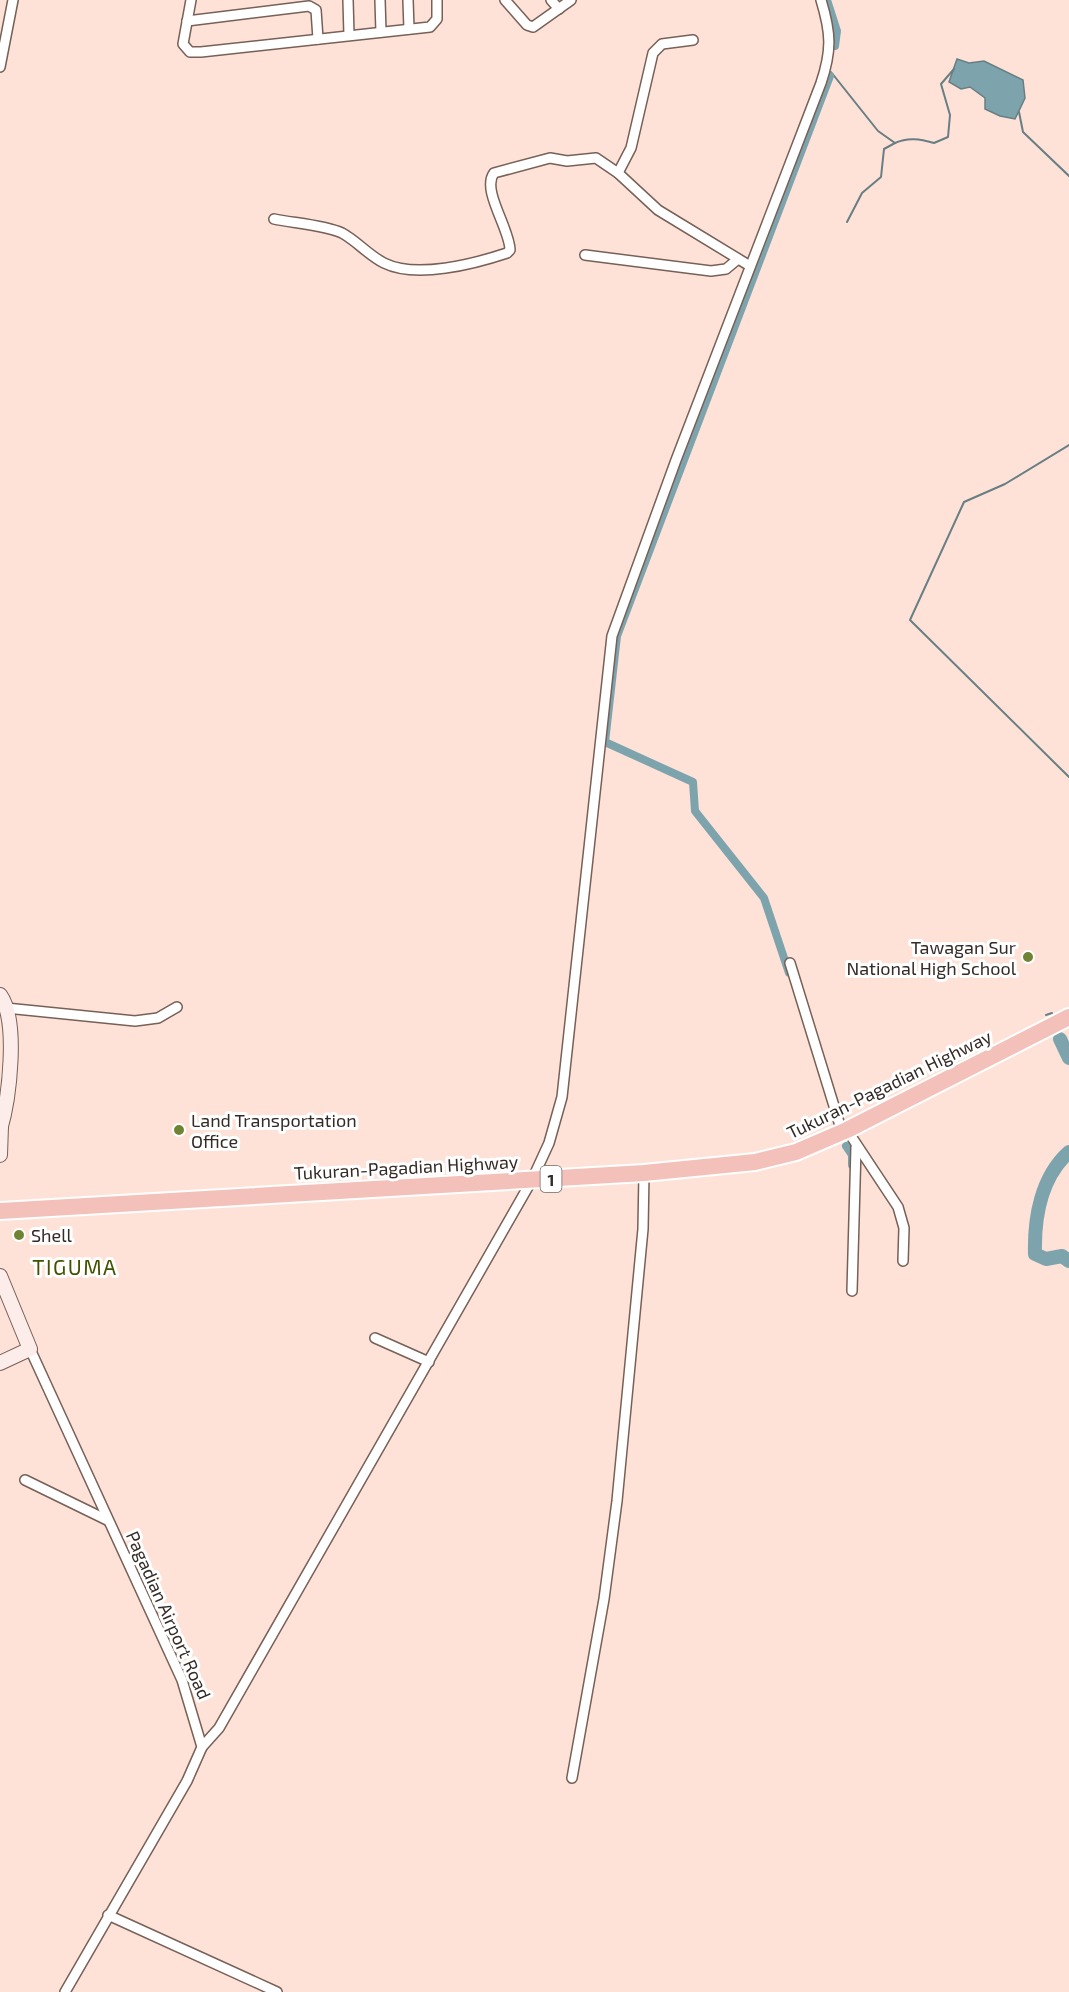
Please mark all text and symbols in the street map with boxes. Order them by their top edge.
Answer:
place label: Tawagan Sur National High School [846,936,1017,979]
marker: Tawagan Sur National High School [1021,950,1035,964]
street label: Tukuran-Pagadian Highway [783,1025,995,1143]
place label: Land Transportation Office [191,1109,357,1152]
marker: Land Transportation Office [172,1123,186,1137]
street label: Tukuran-Pagadian Highway [293,1150,519,1184]
road number: 1 [540,1166,562,1192]
place label: Shell [31,1224,73,1246]
marker: Shell [12,1228,26,1242]
district label: TIGUMA [32,1254,118,1279]
street label: Pagadian Airport Road [122,1527,216,1703]

